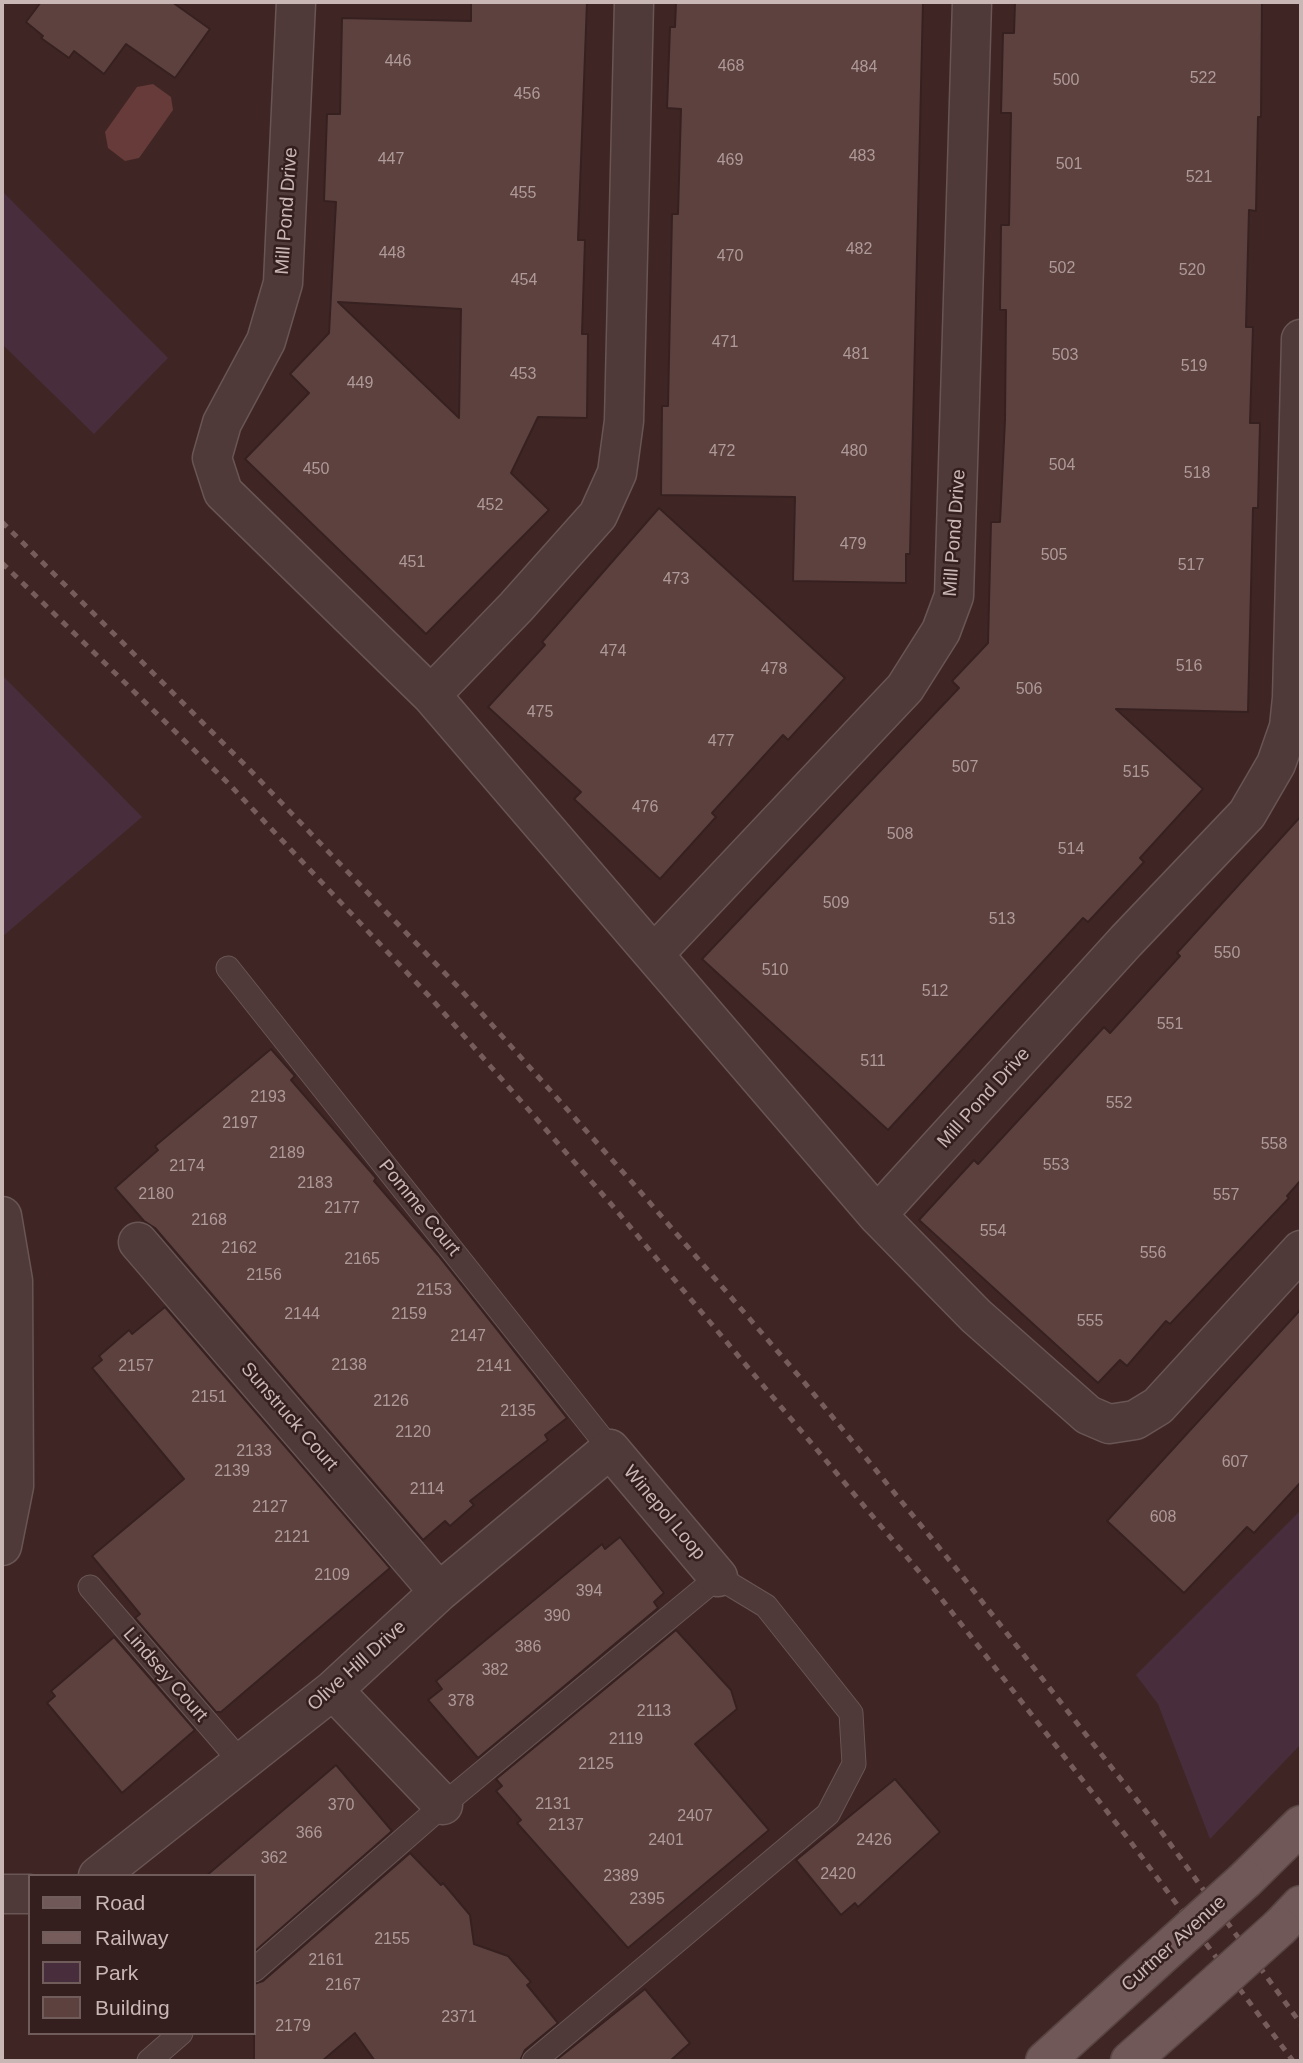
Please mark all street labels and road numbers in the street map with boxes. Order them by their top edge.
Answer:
street label: Mill Pond Drive [271,146,303,276]
street label: Mill Pond Drive [939,468,971,598]
street label: Mill Pond Drive [933,1043,1035,1153]
street label: Pomme Court [373,1155,465,1261]
street label: Sunstruck Court [236,1358,342,1476]
street label: Winepol Loop [618,1461,710,1565]
street label: Olive Hill Drive [303,1616,411,1716]
street label: Lindsey Court [118,1623,212,1727]
street label: Curtner Avenue [1117,1891,1231,1997]

